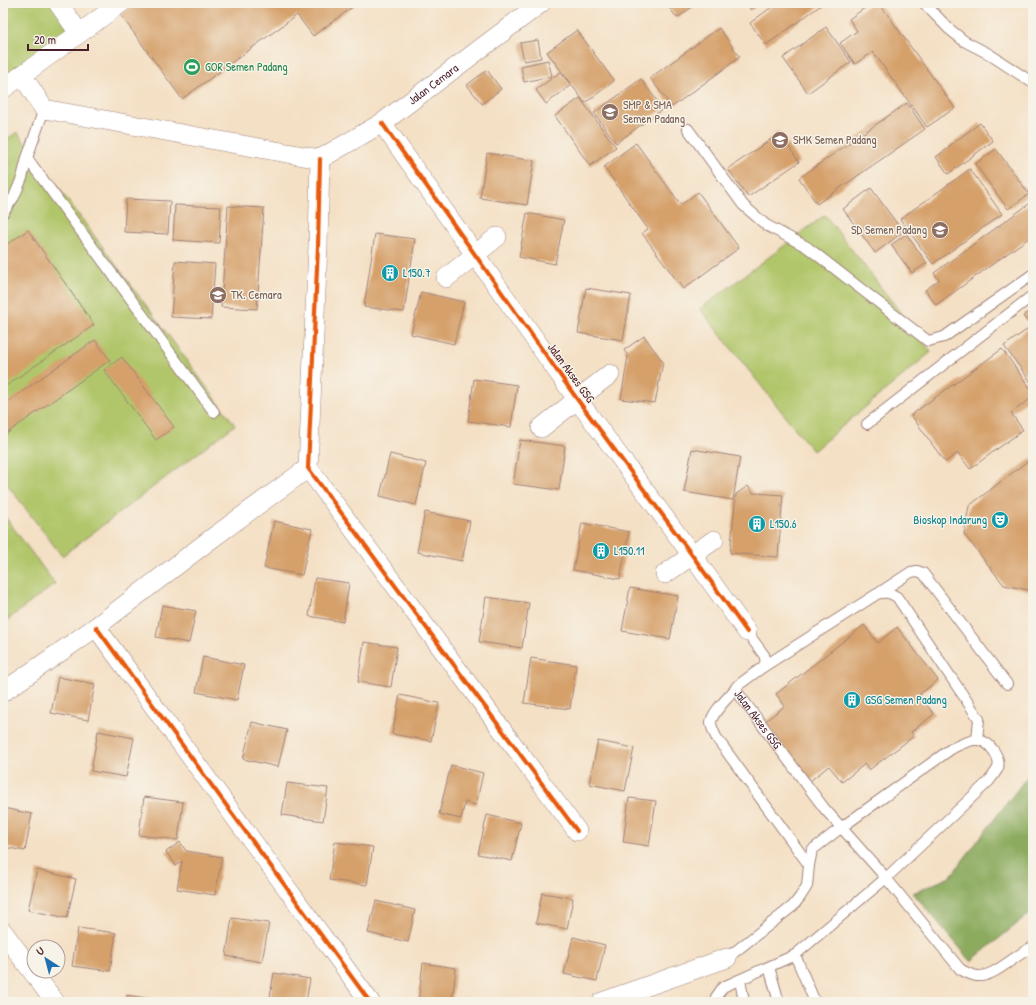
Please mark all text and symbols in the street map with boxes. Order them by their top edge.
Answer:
scale bar [28,26,88,52]
text: 20 m [34,31,56,48]
sports icon: GOR Semen Padang [182,57,202,77]
place label: GOR Semen Padang [205,58,288,75]
street label: Jalan Cemara [404,59,462,108]
place label: SMP & SMA Semen Padang [623,96,685,127]
school or university icon: SMP & SMA Semen Padang [600,102,620,122]
school or university icon: SMK Semen Padang [770,130,790,150]
place label: SMK Semen Padang [793,131,877,148]
school or university icon: SD Semen Padang [930,220,950,240]
place label: SD Semen Padang [851,221,927,238]
building icon: L150.7 [380,263,400,283]
place label: L150.7 [403,264,431,281]
school or university icon: TK. Cemara [208,285,228,305]
place label: TK. Cemara [231,286,282,303]
street label: Jalan Akses GSG [544,339,599,406]
theatre icon: Bioskop Indarung [990,510,1010,530]
place label: Bioskop Indarung [913,511,987,528]
building icon: L150.6 [747,514,767,534]
place label: L150.6 [770,515,797,532]
building icon: L150.11 [591,541,611,561]
place label: L150.11 [614,542,645,559]
street label: Jalan Akses GSG [730,686,786,752]
building icon: GSG Semen Padang [842,690,862,710]
place label: GSG Semen Padang [865,691,947,708]
north arrow [26,939,66,979]
text: U [34,943,47,958]

